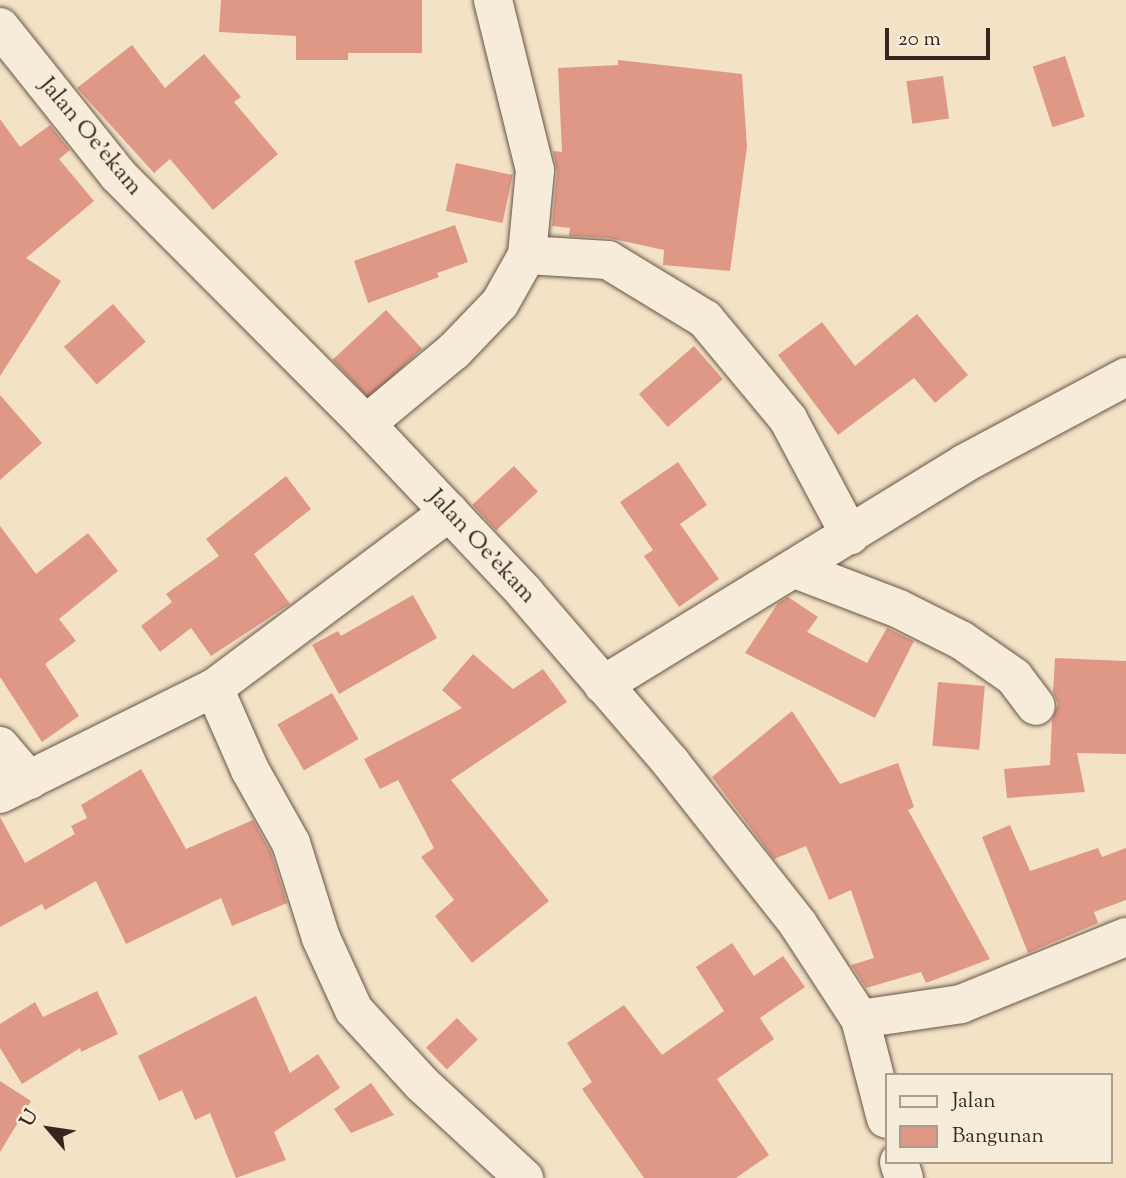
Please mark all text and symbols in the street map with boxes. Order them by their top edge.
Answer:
scale bar [888,14,993,58]
text: 20 m [898,25,941,55]
street label: Jalan Oe'ekam [32,72,148,202]
street label: Jalan Oe'ekam [421,484,541,610]
legend [884,1073,1112,1164]
text: Jalan [952,1087,996,1117]
north arrow [14,1094,84,1164]
text: U [15,1105,46,1132]
text: Bangunan [952,1122,1044,1152]

